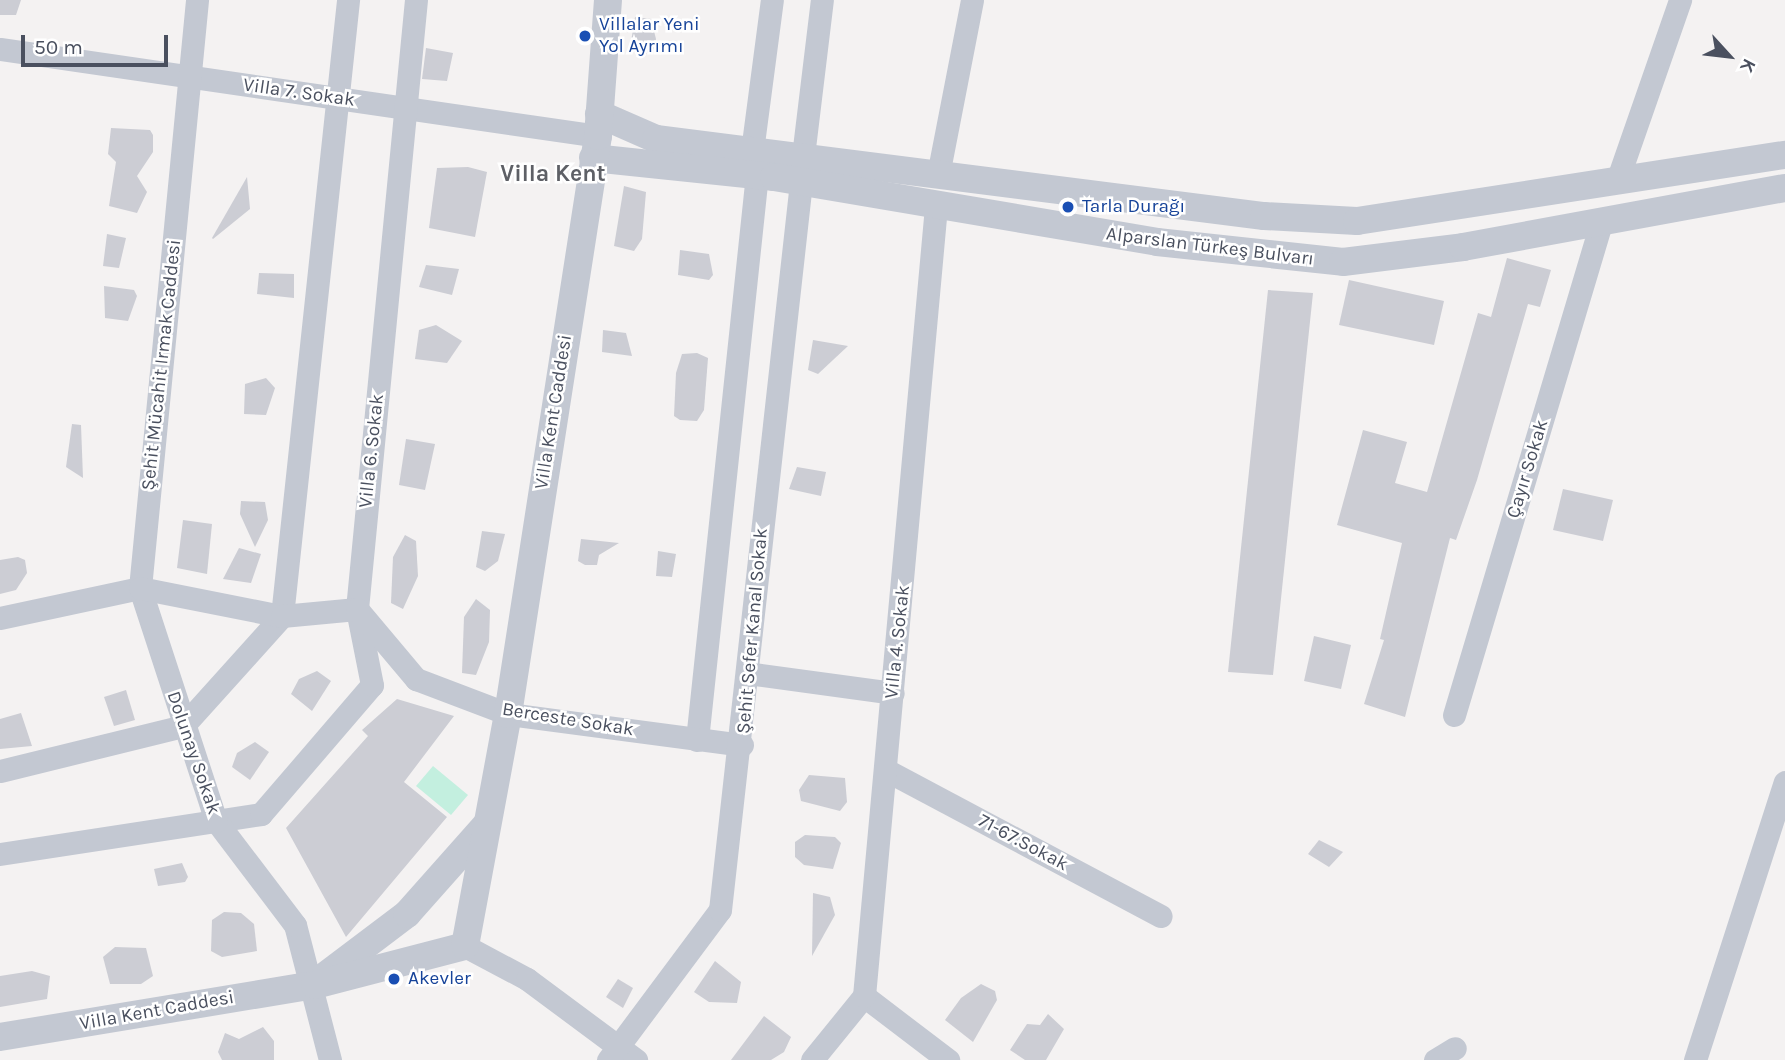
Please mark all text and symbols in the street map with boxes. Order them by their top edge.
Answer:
place label: Villalar Yeni Yol Ayrımı [599,14,700,58]
scale bar [24,21,172,65]
north arrow [1694,21,1764,91]
marker: Villalar Yeni Yol Ayrımı [577,28,593,44]
text: 50 m [34,35,83,59]
text: K [1735,55,1760,76]
street label: Villa 7. Sokak [242,74,356,112]
district label: Villa Kent [500,160,606,188]
place label: Tarla Durağı [1082,196,1185,218]
marker: Tarla Durağı [1060,199,1076,215]
street label: Alparslan Türkeş Bulvarı [1105,223,1315,271]
street label: Şehit Mücahit Irmak Caddesi [137,238,187,492]
street label: Villa Kent Caddesi [531,333,577,491]
street label: Villa 6. Sokak [355,393,389,509]
street label: Çayır Sokak [1502,417,1554,521]
street label: Şehit Sefer Kanal Sokak [733,527,773,735]
street label: Villa 4. Sokak [881,584,915,700]
street label: Dolunay Sokak [161,688,225,818]
street label: Berceste Sokak [500,698,636,742]
street label: 71-67.Sokak [974,810,1072,876]
place label: Akevler [408,968,471,990]
marker: Akevler [386,971,402,987]
street label: Villa Kent Caddesi [78,986,236,1036]

